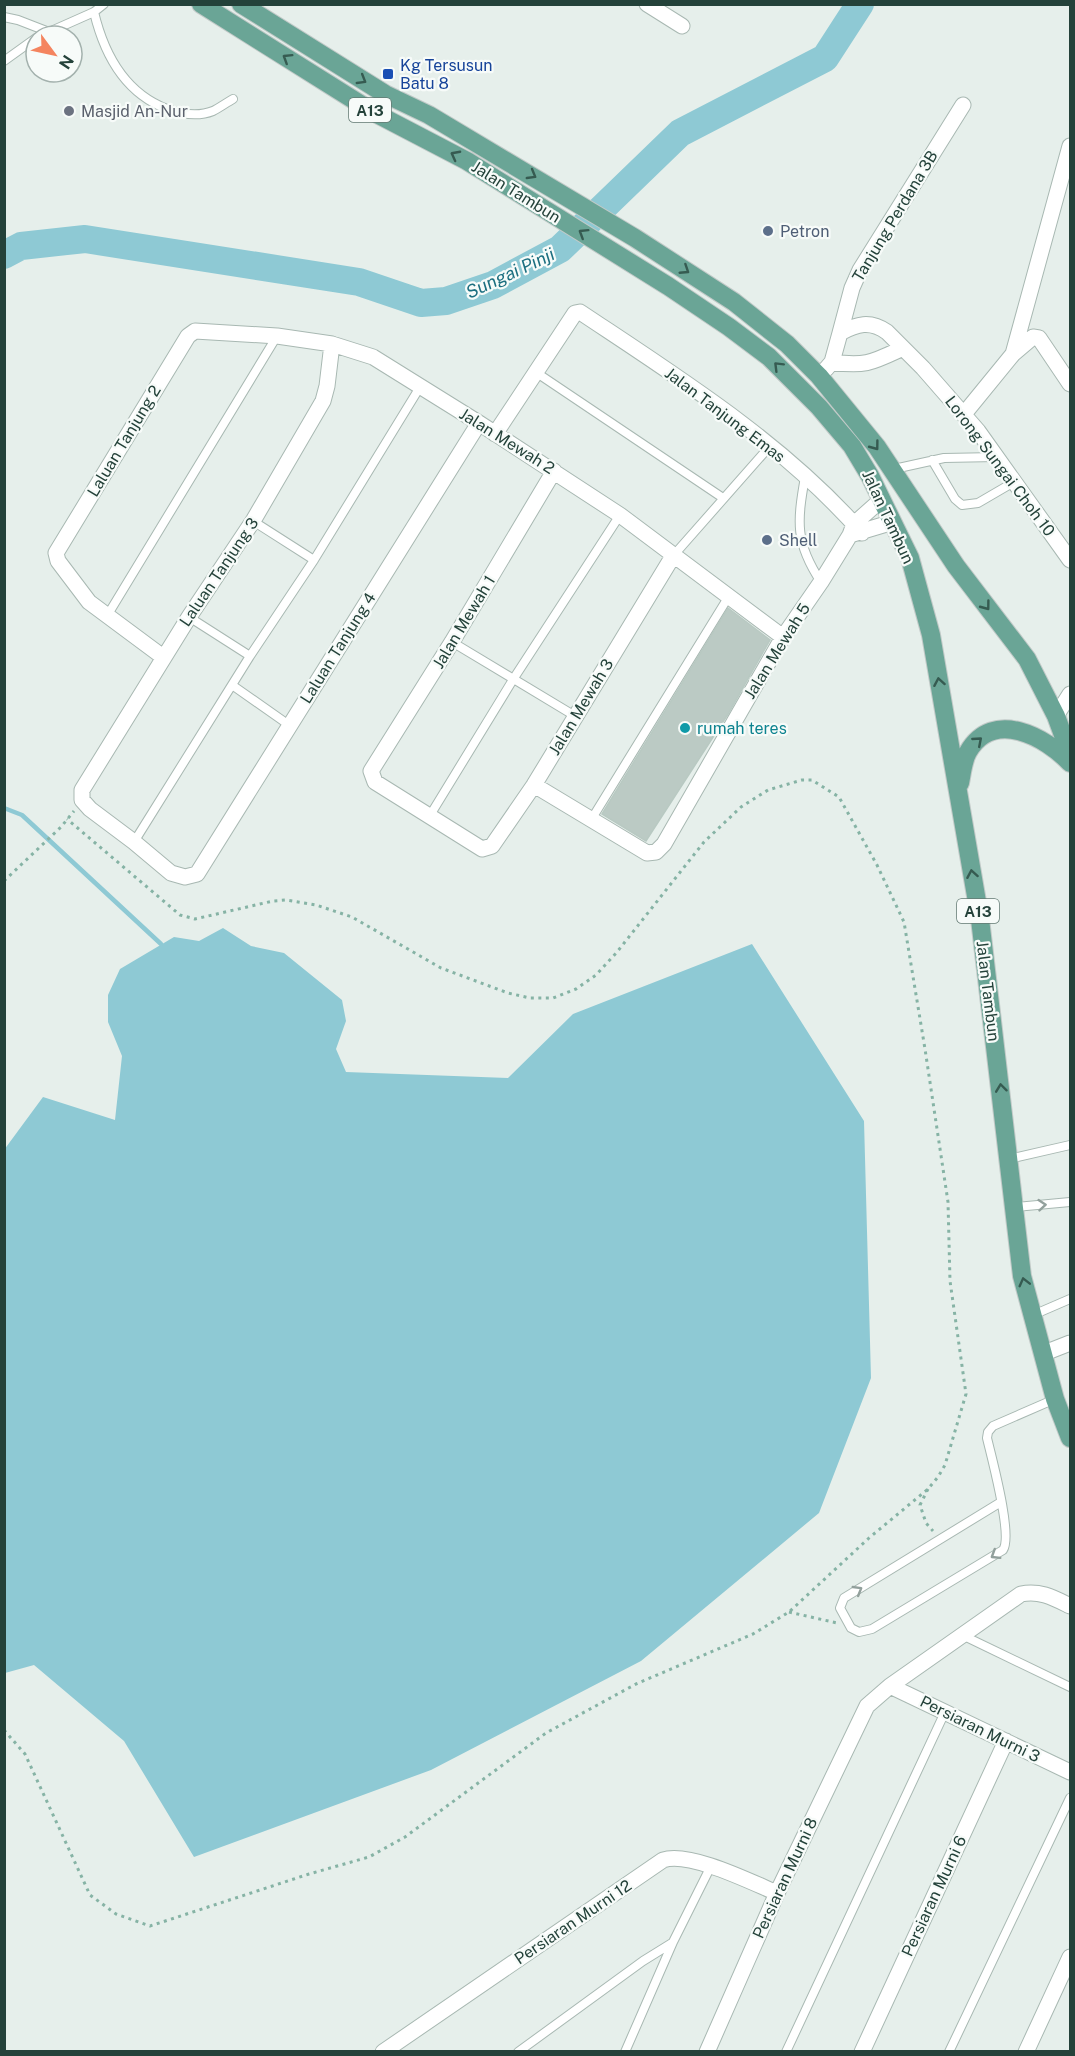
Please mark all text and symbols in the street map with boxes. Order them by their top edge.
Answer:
north arrow [24,24,84,84]
text: N [55,51,78,72]
one-way arrow [283,53,293,65]
place label: Kg Tersusun Batu 8 [400,56,493,93]
marker: Kg Tersusun Batu 8 [381,67,395,81]
one-way arrow [356,72,366,84]
road number: A13 [349,98,391,122]
place label: Masjid An-Nur [81,102,188,121]
marker: Masjid An-Nur [62,104,76,118]
street label: Tanjung Perdana 3B [848,147,942,285]
one-way arrow [451,151,462,162]
street label: Jalan Tambun [468,157,564,227]
one-way arrow [526,168,536,180]
place label: Petron [780,222,829,241]
marker: Petron [761,224,775,238]
one-way arrow [579,229,589,241]
water label: Sungai Pinji [462,243,558,303]
one-way arrow [678,263,689,274]
one-way arrow [774,362,784,373]
street label: Jalan Tanjung Emas [661,364,789,466]
street label: Laluan Tanjung 2 [83,382,165,500]
street label: Lorong Sungai Choh 10 [941,392,1059,540]
street label: Jalan Mewah 2 [456,404,558,478]
one-way arrow [868,439,879,450]
street label: Jalan Tambun [858,467,918,567]
street label: Laluan Tanjung 3 [176,514,262,630]
place label: Shell [779,531,818,550]
marker: Shell [760,533,774,547]
street label: Jalan Mewah 1 [429,572,499,672]
street label: Laluan Tanjung 4 [296,589,380,707]
one-way arrow [979,599,990,610]
street label: Jalan Mewah 5 [740,600,814,702]
street label: Jalan Mewah 3 [545,655,617,759]
one-way arrow [933,678,945,687]
place label: rumah teres [697,719,787,738]
marker: rumah teres [678,721,692,735]
one-way arrow [972,737,982,748]
one-way arrow [966,870,979,880]
road number: A13 [957,899,999,923]
street label: Jalan Tambun [972,940,1004,1042]
one-way arrow [995,1084,1007,1093]
one-way arrow [1038,1199,1047,1212]
one-way arrow [1018,1277,1031,1287]
one-way arrow [991,1547,1002,1558]
one-way arrow [852,1585,862,1597]
street label: Persiaran Murni 3 [917,1692,1043,1766]
street label: Persiaran Murni 8 [749,1814,821,1942]
street label: Persiaran Murni 6 [898,1833,970,1959]
street label: Persiaran Murni 12 [511,1876,635,1968]

